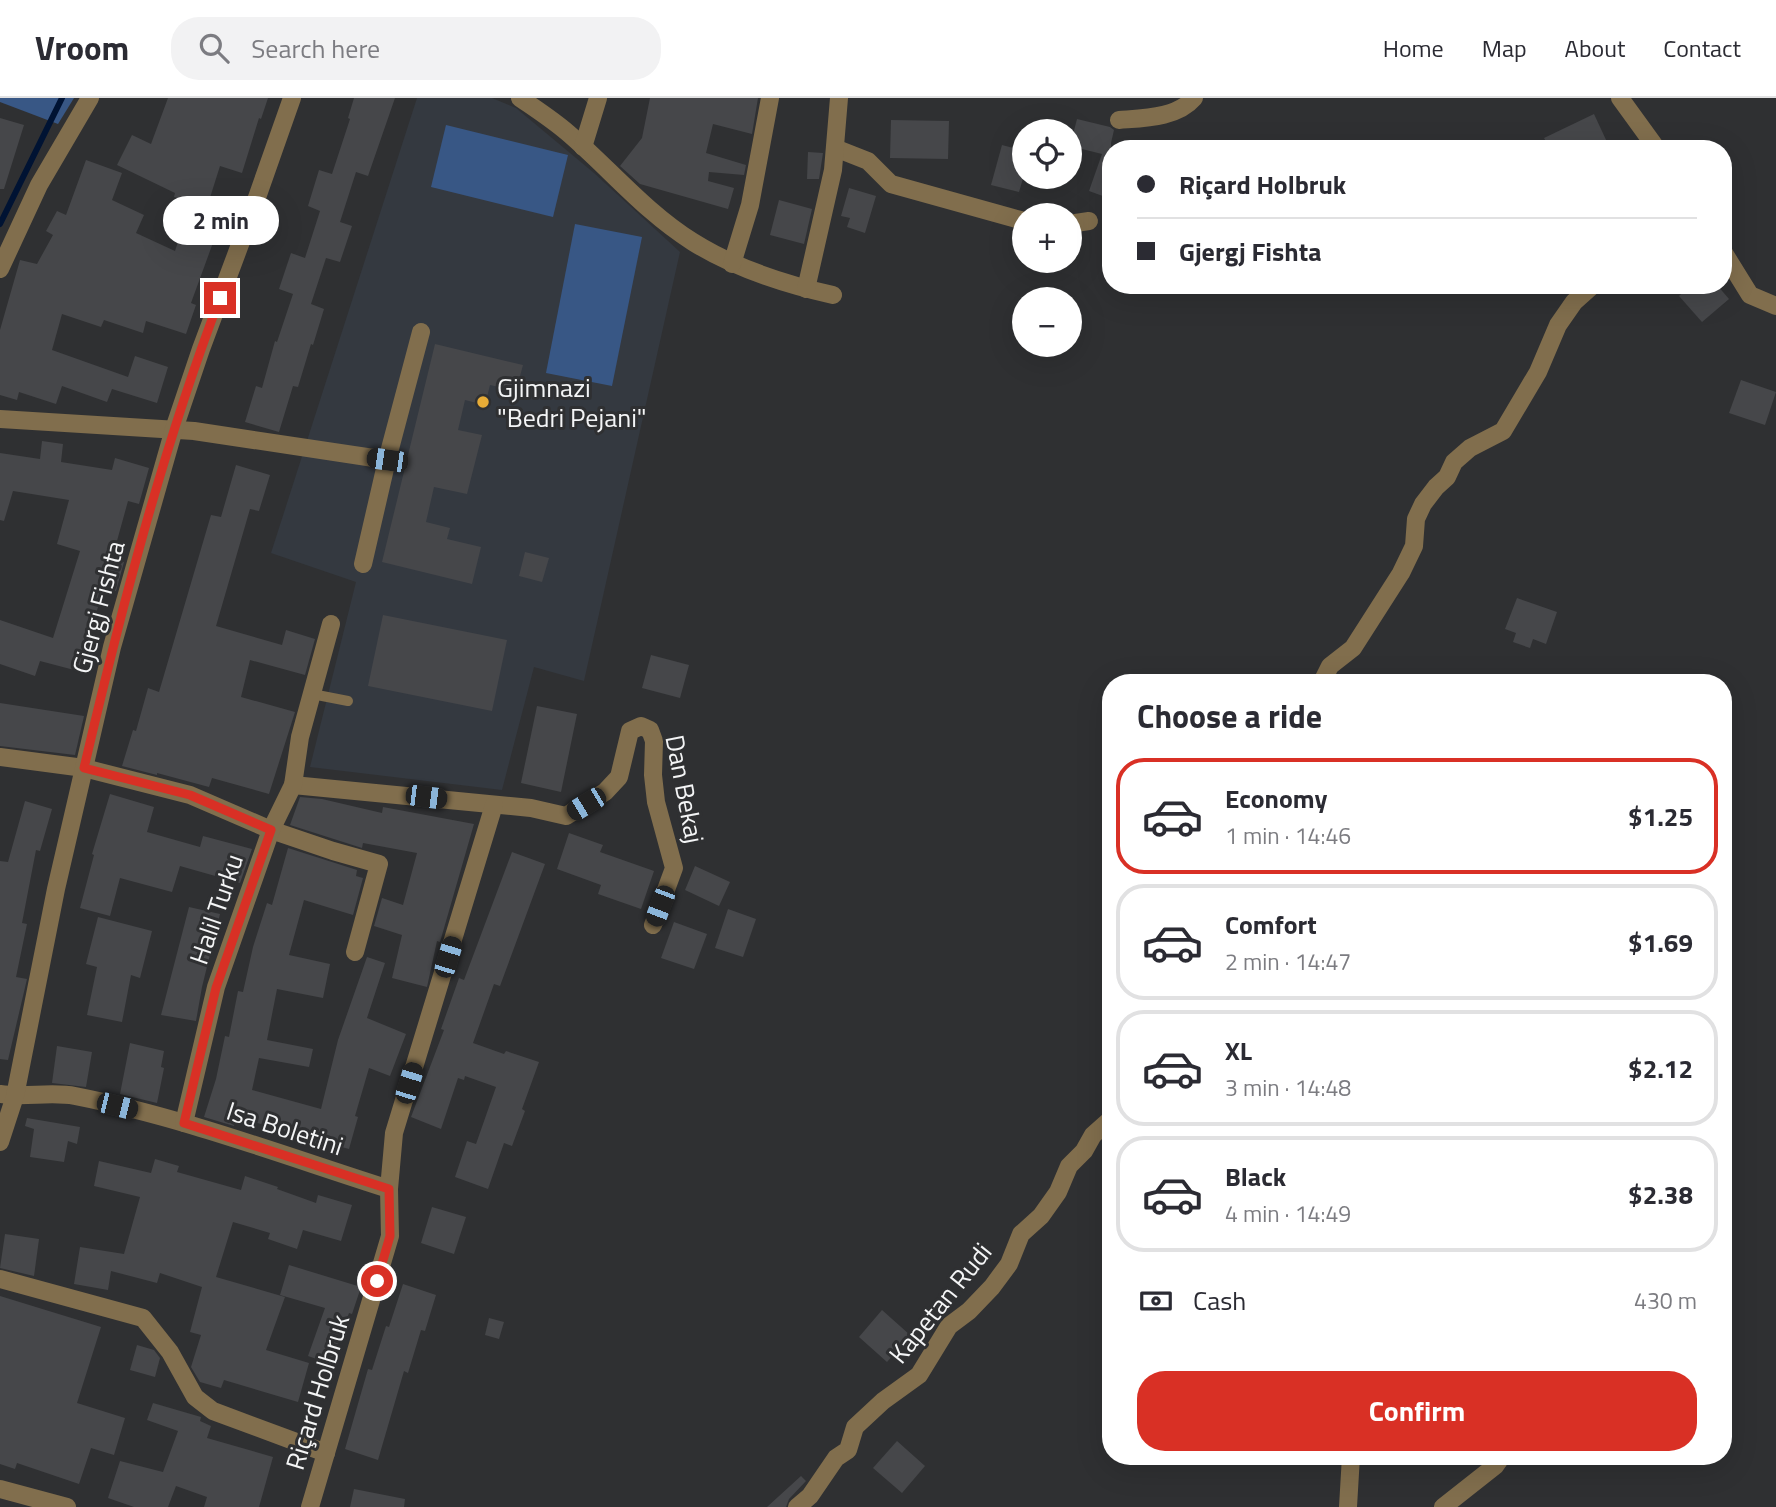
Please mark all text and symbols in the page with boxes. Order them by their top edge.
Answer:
search box [171,17,661,80]
text: Vroom [35,23,129,73]
icon: search [195,29,233,67]
text: Search here [251,29,380,68]
text: Home [1383,30,1444,66]
text: Map [1482,30,1527,66]
text: About [1565,30,1625,66]
text: Contact [1663,30,1741,66]
map controls [1012,119,1082,357]
button: locate [1012,119,1082,189]
text: Riçard Holbruk [1179,165,1346,204]
callout: 2 min [162,197,278,246]
text: 2 min [193,203,249,238]
button: + [1012,203,1082,273]
text: Gjergj Fishta [1179,232,1321,271]
route end [204,282,236,314]
button: − [1012,287,1082,357]
place label: Gjimnazi "Bedri Pejani" [497,368,647,437]
marker: Gjimnazi "Bedri Pejani" [475,394,491,410]
car [365,447,410,473]
street label: Gjergj Fishta [62,536,134,678]
text: Choose a ride [1137,692,1322,740]
street label: Dan Bekaj [655,731,715,847]
text: Economy [1225,779,1327,818]
car [404,784,449,810]
car [563,784,610,824]
icon: car [1141,785,1204,848]
text: $1.25 [1628,797,1693,836]
text: 1 min · 14:46 [1225,818,1351,853]
street label: Halil Turku [179,849,253,969]
car [643,883,678,929]
text: Comfort [1225,905,1317,944]
icon: car [1141,911,1204,974]
text: $1.69 [1628,923,1693,962]
car [432,934,465,980]
text: 2 min · 14:47 [1225,944,1351,979]
text: XL [1225,1031,1252,1070]
icon: car [1141,1037,1204,1100]
text: $2.12 [1628,1049,1693,1088]
car [393,1060,426,1106]
text: 3 min · 14:48 [1225,1070,1351,1105]
car [95,1091,140,1121]
street label: Isa Boletini [222,1091,348,1165]
text: Black [1225,1157,1286,1196]
icon: car [1141,1163,1204,1226]
text: $2.38 [1628,1175,1693,1214]
text: 4 min · 14:49 [1225,1196,1351,1231]
street label: Kapetan Rudi [879,1234,1001,1372]
route start [361,1265,393,1297]
text: Cash [1193,1281,1246,1320]
icon: cash [1137,1282,1175,1320]
text: 430 m [1634,1283,1697,1318]
street label: Riçard Holbruk [275,1310,359,1474]
button: Confirm [1137,1371,1697,1451]

